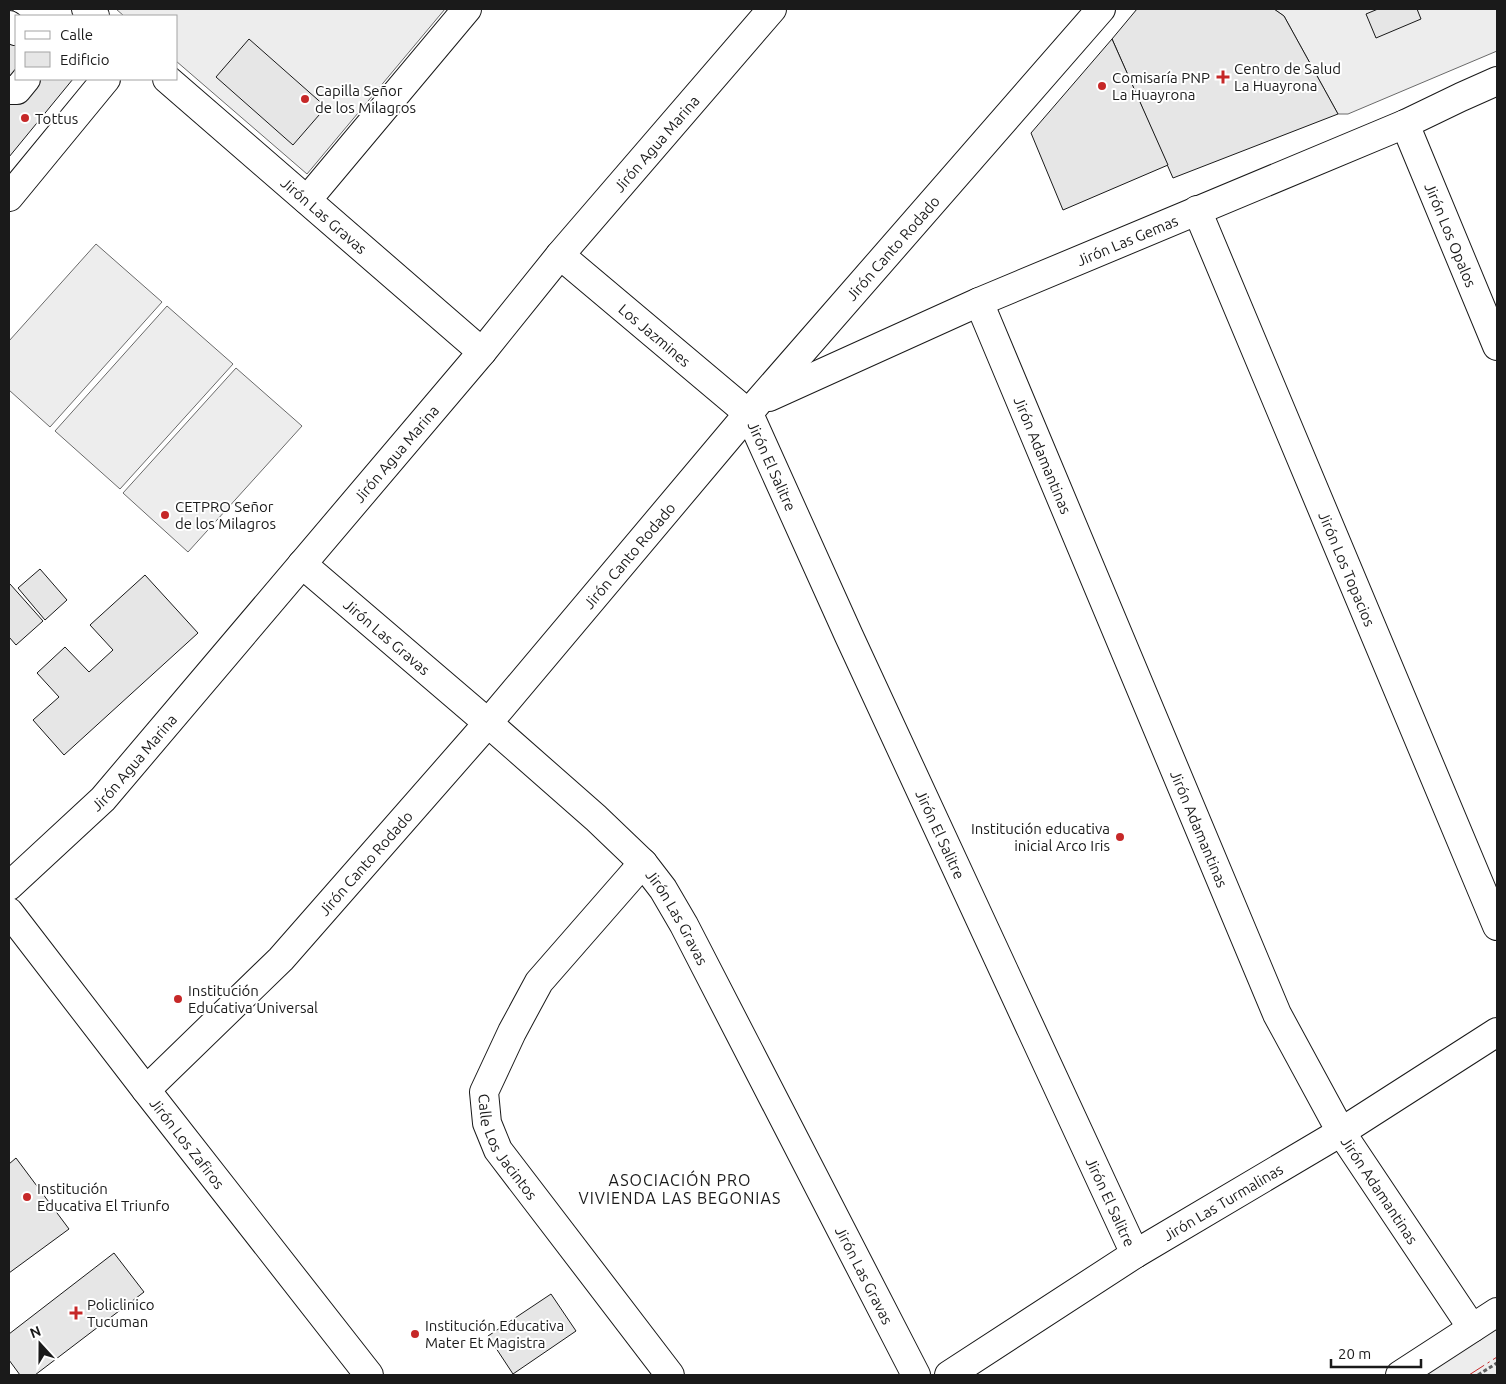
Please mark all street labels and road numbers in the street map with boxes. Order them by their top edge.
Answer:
street label: Jirón Agua Marina [610,92,703,195]
street label: Jirón Las Gravas [278,174,370,257]
street label: Jirón Los Opalos [1422,180,1480,290]
street label: Jirón Canto Rodado [842,192,943,304]
street label: Jirón Las Gemas [1074,211,1180,269]
street label: Los Jazmines [616,300,694,370]
street label: Jirón Adamantinas [1011,394,1075,516]
street label: Jirón Agua Marina [350,401,442,506]
street label: Jirón El Salitre [745,419,800,513]
street label: Jirón Canto Rodado [580,499,678,612]
street label: Jirón Los Topacios [1316,509,1379,629]
street label: Jirón Las Gravas [341,595,434,678]
street label: Jirón Agua Marina [88,710,180,814]
street label: Jirón Adamantinas [1167,768,1232,890]
street label: Jirón El Salitre [913,787,969,882]
street label: Jirón Canto Rodado [315,807,416,919]
street label: Jirón Las Gravas [643,866,712,968]
street label: Calle Los Jacintos [476,1093,541,1203]
street label: Jirón Los Zafiros [147,1094,228,1192]
street label: Jirón Adamantinas [1338,1133,1422,1247]
street label: Jirón El Salitre [1083,1155,1139,1249]
street label: Jirón Las Turmalinas [1160,1160,1286,1244]
street label: Jirón Las Gravas [832,1223,897,1327]

